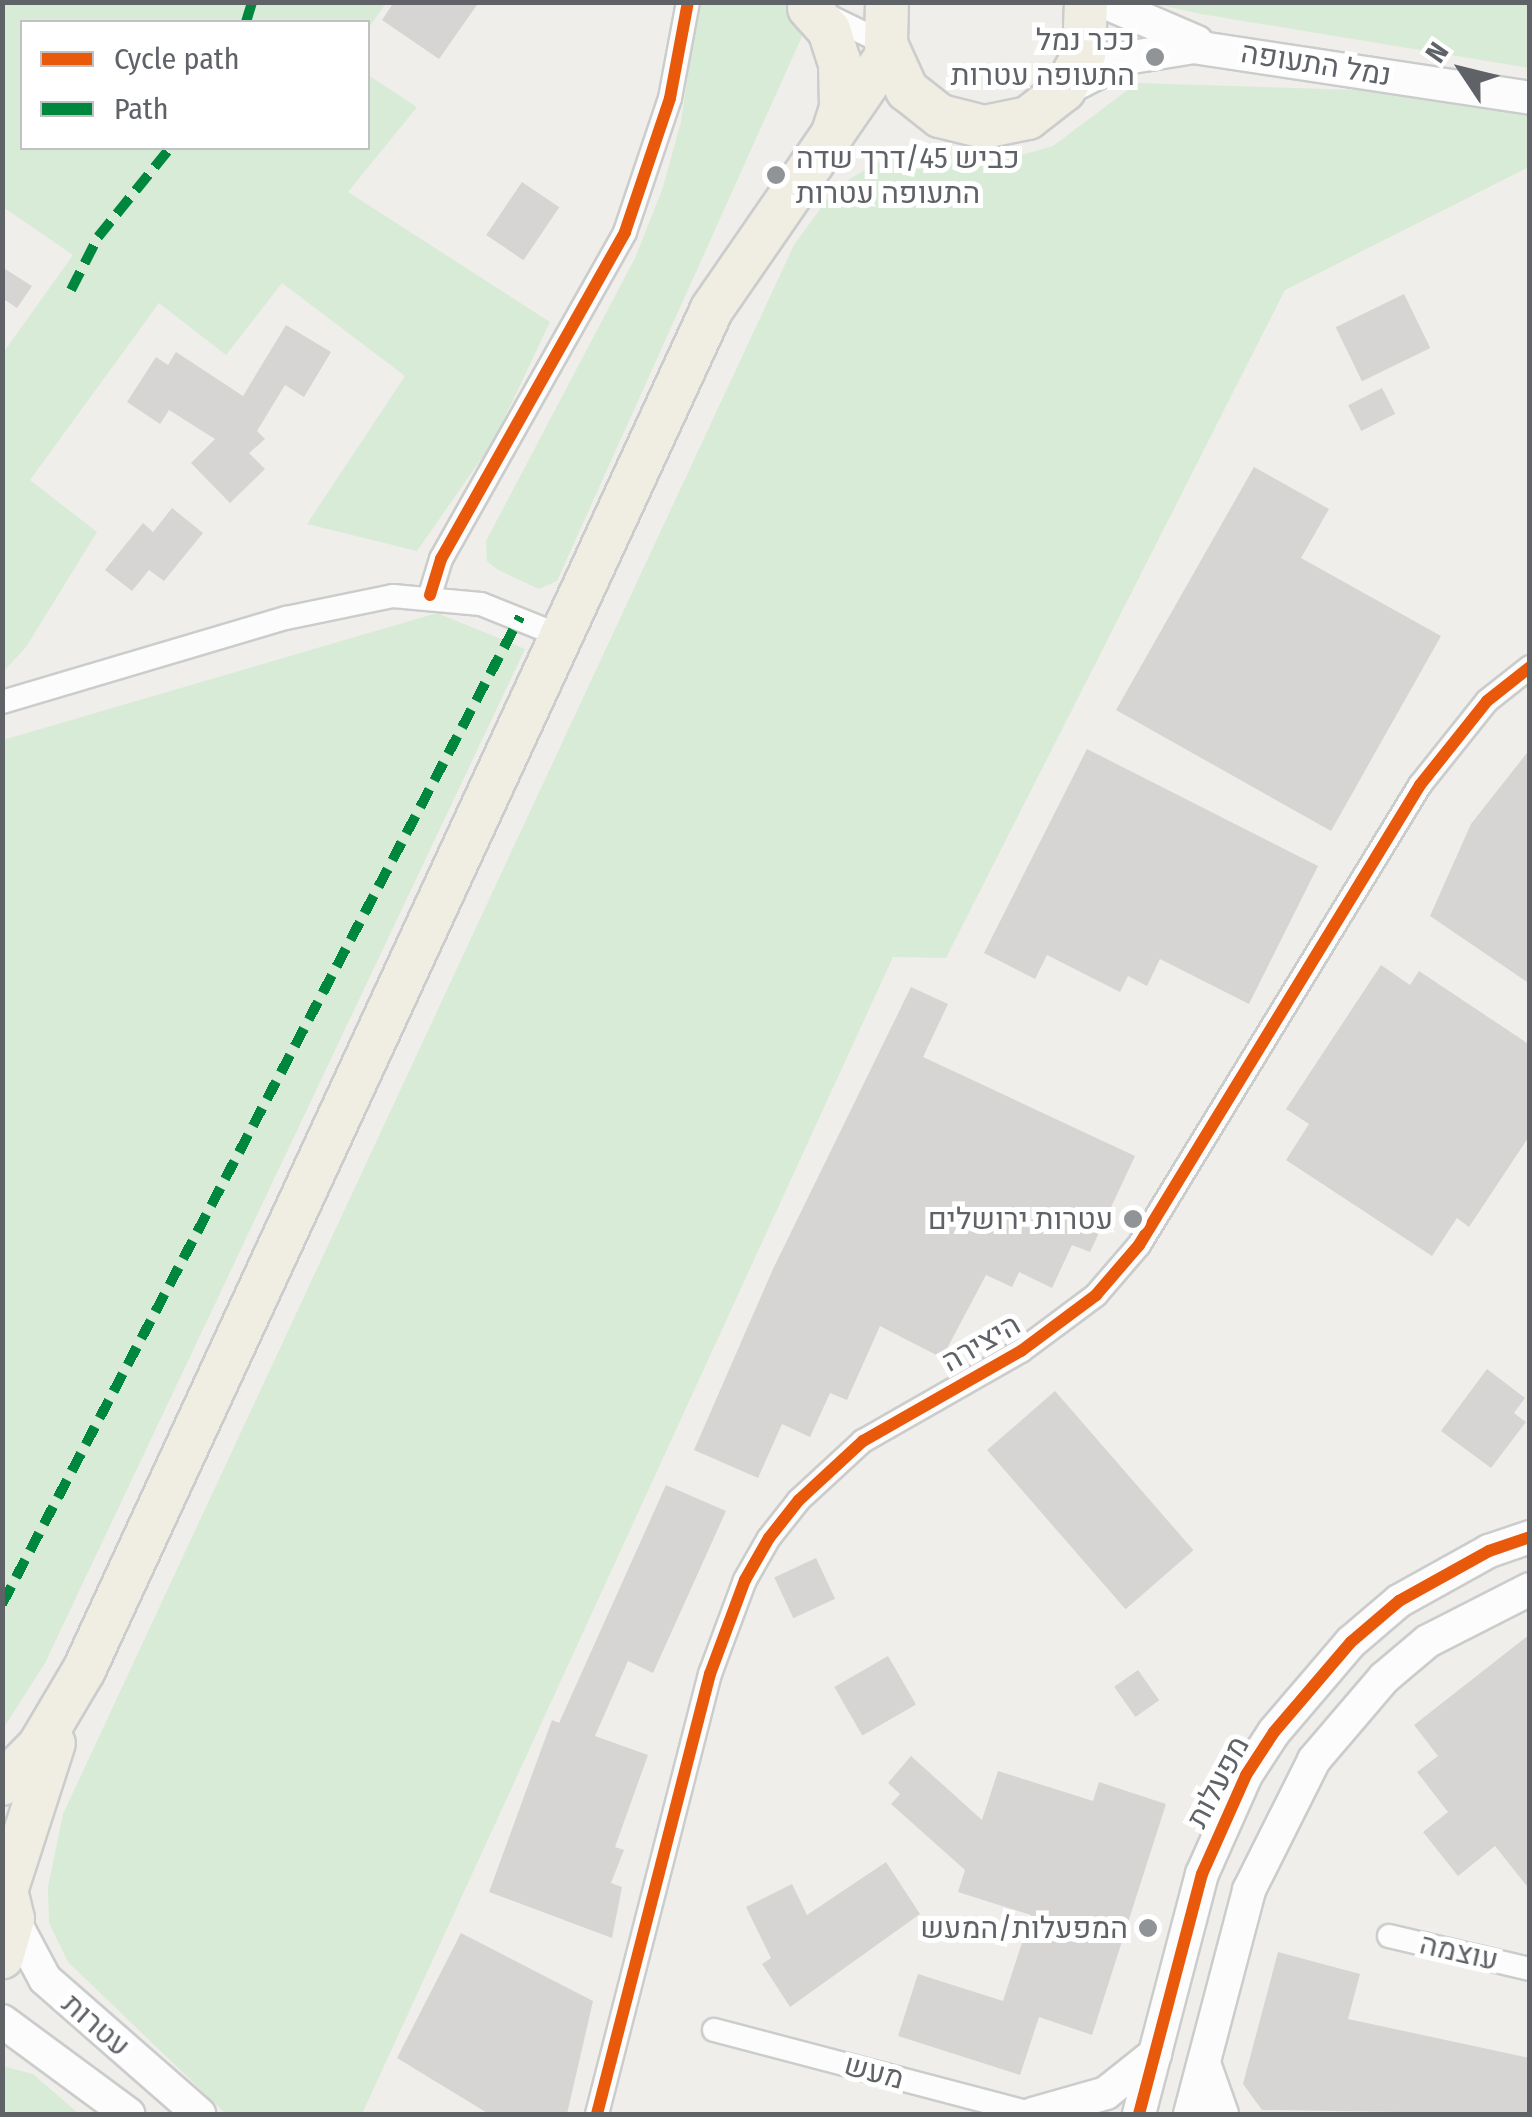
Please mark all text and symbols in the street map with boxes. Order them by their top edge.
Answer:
legend [20,20,370,150]
north arrow [1412,20,1512,120]
place label: ככר נמל התעופה עטרות [951,22,1135,92]
street label: נמל התעופה [1238,34,1394,94]
text: N [1419,36,1455,69]
text: Cycle path [114,41,240,77]
marker: ככר נמל התעופה עטרות [1144,46,1166,68]
text: Path [114,91,168,127]
place label: כביש 45/דרך שדה התעופה עטרות [796,140,1019,210]
marker: כביש 45/דרך שדה התעופה עטרות [765,164,787,186]
place label: עטרות ירושלים [928,1201,1113,1237]
marker: עטרות ירושלים [1122,1208,1144,1230]
street label: היצירה [935,1306,1027,1380]
street label: מפעלות [1179,1730,1257,1834]
place label: המפעלות/המעש [920,1910,1128,1946]
marker: המפעלות/המעש [1137,1917,1159,1939]
street label: עוצמה [1416,1926,1502,1978]
street label: עטרות [55,1986,137,2064]
street label: מעש [840,2047,908,2097]

